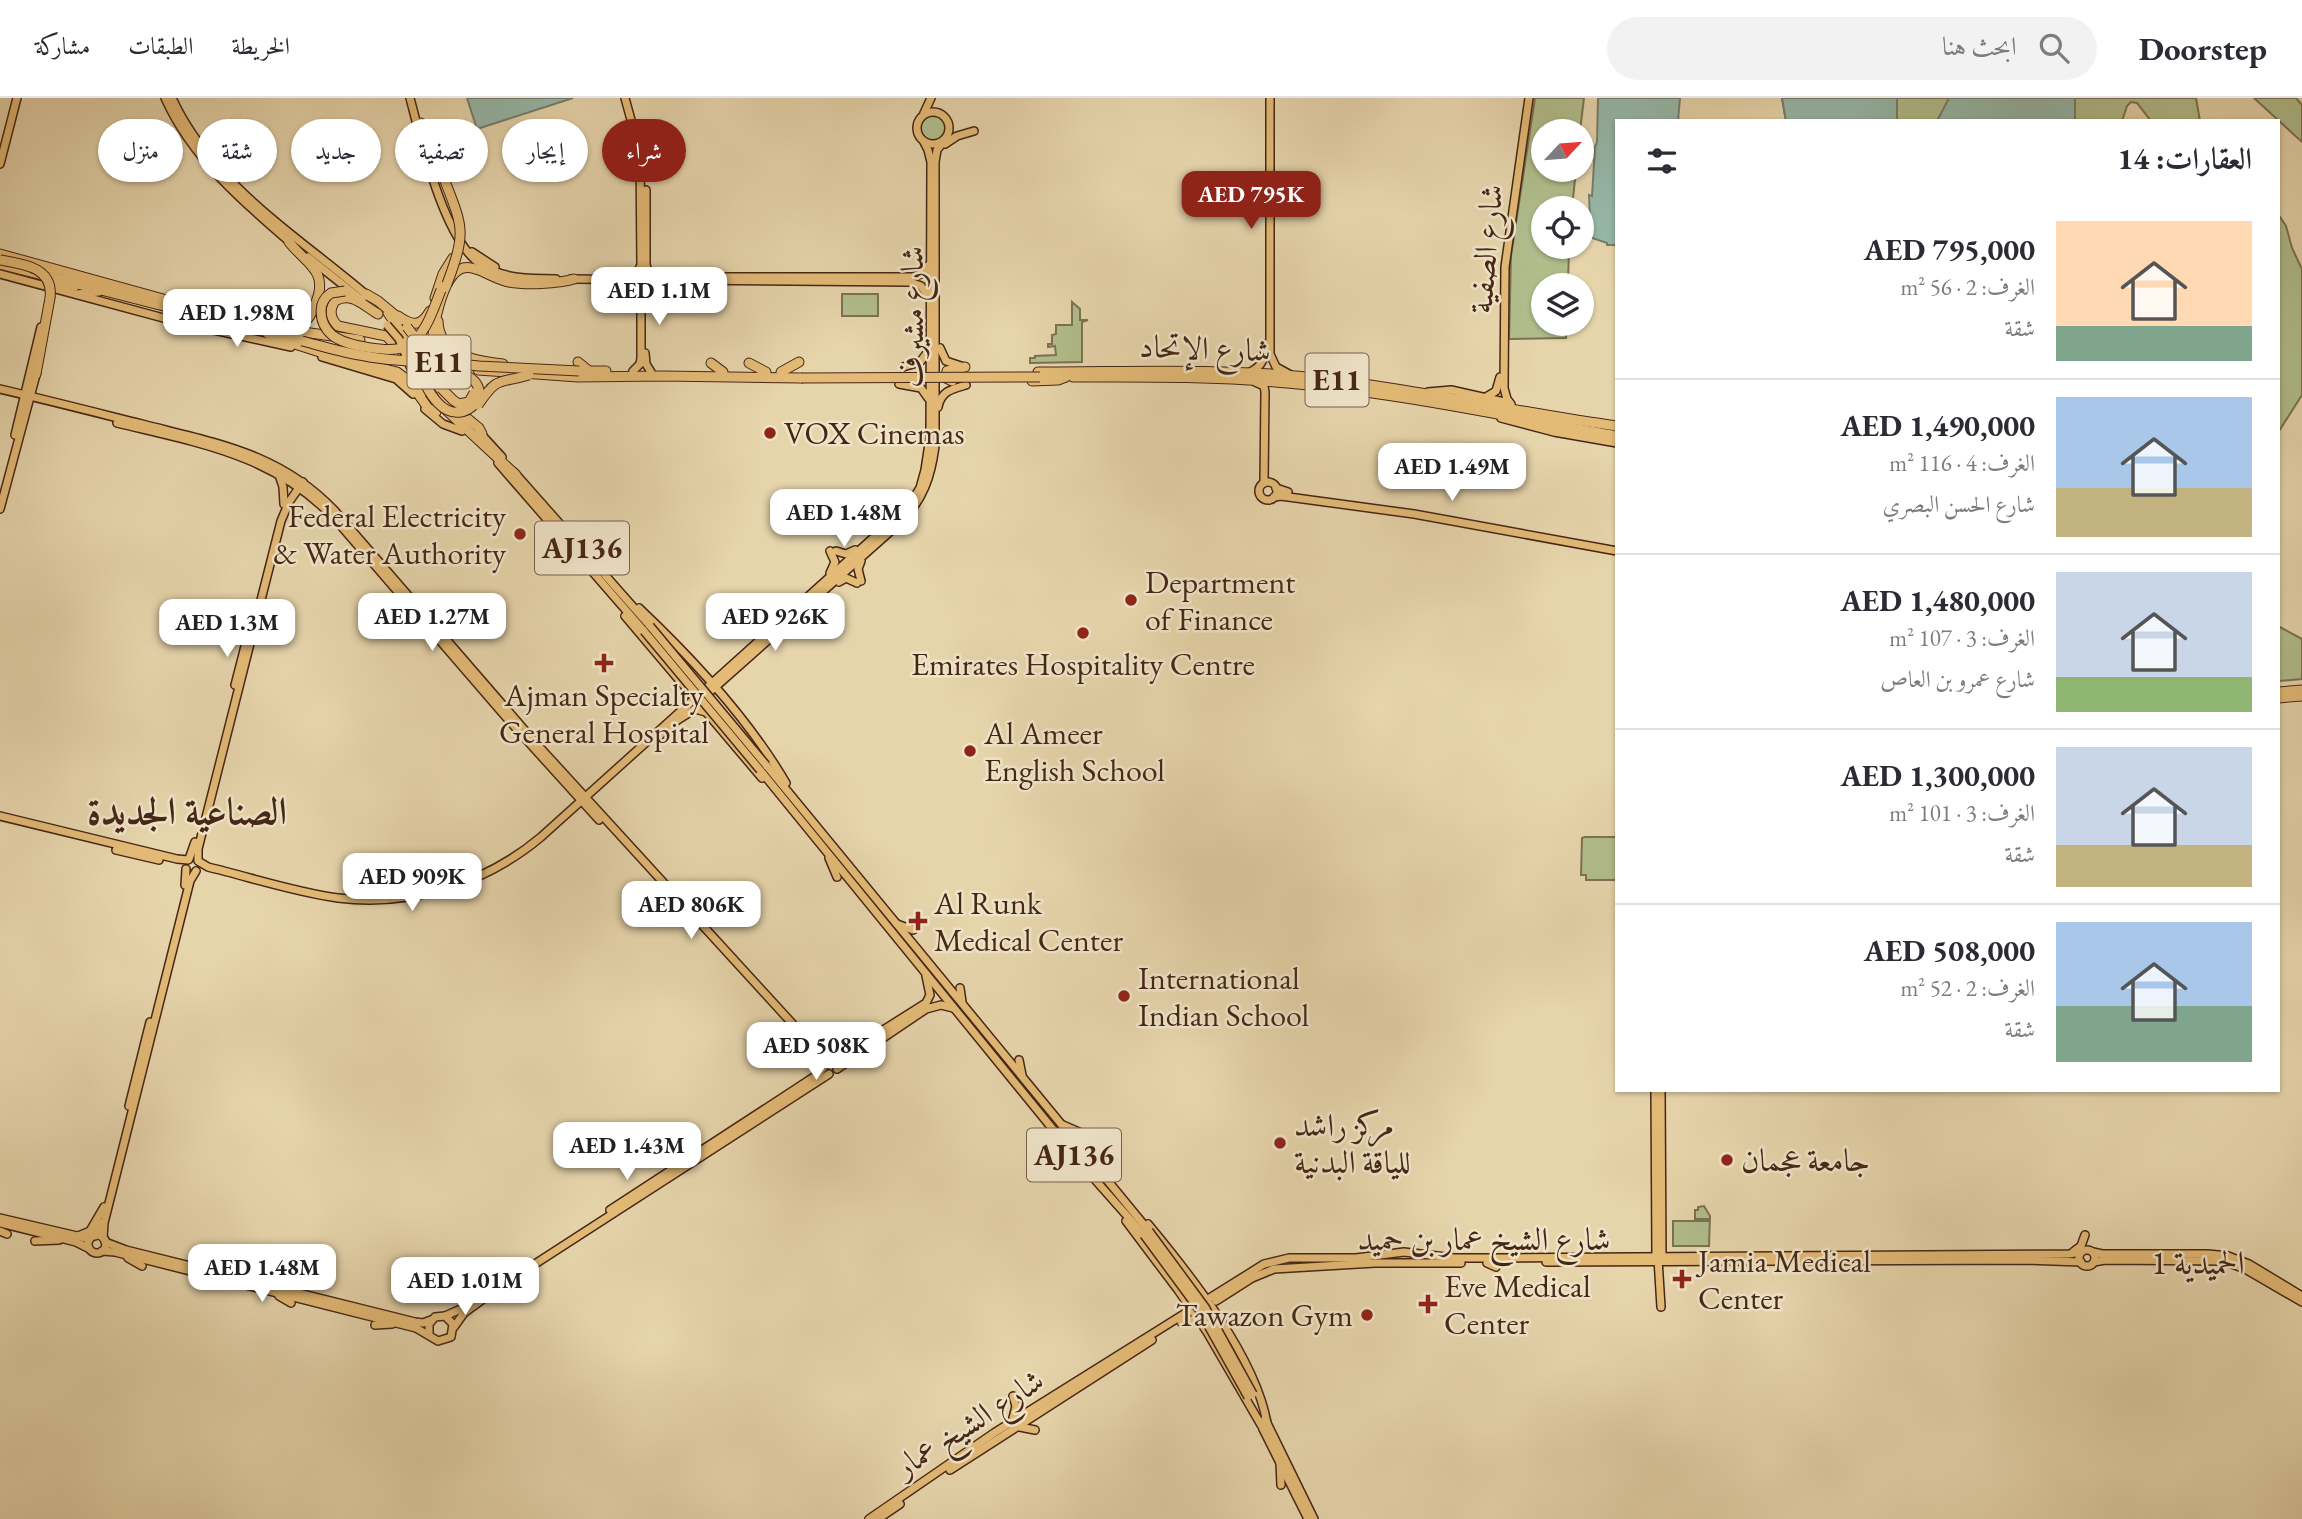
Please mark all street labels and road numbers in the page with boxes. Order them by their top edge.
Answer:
street label: شارع الصفية [1459,183,1519,316]
street label: شارع مشيرف [891,246,939,388]
street label: شارع الإتحاد [1138,325,1272,377]
road number: E11 [408,336,471,388]
road number: E11 [1306,354,1368,406]
road number: AJ136 [535,522,629,575]
road number: AJ136 [1027,1128,1121,1182]
street label: شارع الشيخ عمار بن حميد [1358,1218,1610,1267]
street label: شارع الشيخ عمار [884,1359,1056,1494]

